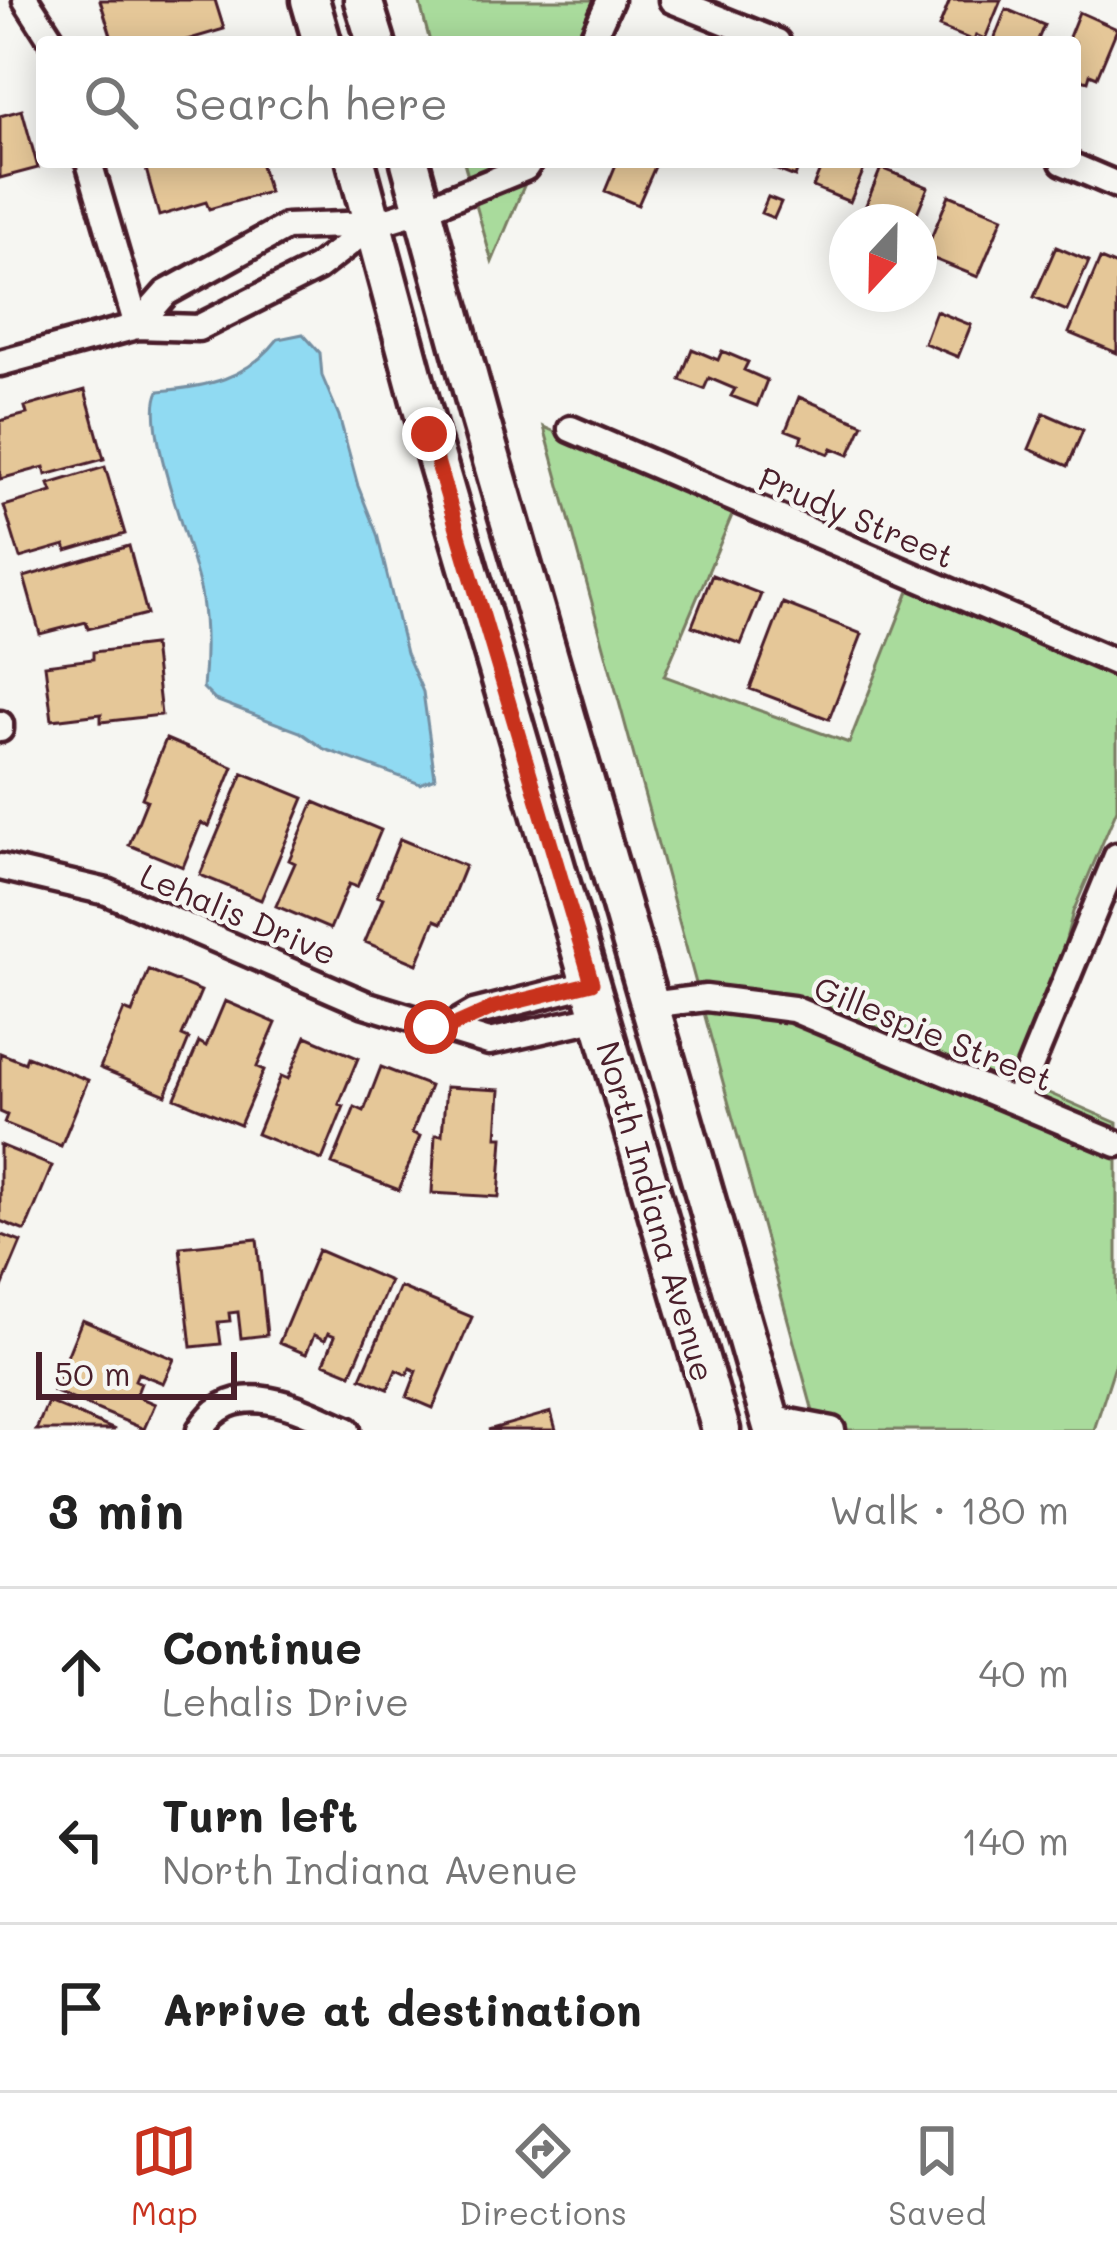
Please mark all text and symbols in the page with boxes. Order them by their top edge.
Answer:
search box [36,36,1081,168]
icon: search [78,69,144,135]
text: Search here [174,73,448,131]
north arrow [829,204,937,312]
route end [402,407,456,461]
street label: Prudy Street [752,455,961,577]
street label: Lehalis Drive [134,852,344,974]
street label: Gillespie Street [808,964,1060,1100]
route start [404,1000,458,1054]
street label: North Indiana Avenue [588,1036,726,1386]
scale bar [36,1346,237,1399]
text: 50 m [54,1351,130,1394]
text: 3 min [48,1475,184,1542]
text: Walk · 180 m [829,1483,1069,1534]
text: Continue [162,1617,362,1675]
icon: ahead [48,1639,114,1705]
text: 40 m [978,1646,1069,1697]
text: Lehalis Drive [162,1675,409,1726]
text: Turn left [162,1785,358,1843]
icon: left [48,1807,114,1873]
text: 140 m [961,1814,1069,1865]
text: North Indiana Avenue [162,1843,578,1894]
icon: arrive [48,1975,114,2041]
text: Arrive at destination [162,1979,642,2037]
tab: Map [131,2118,198,2233]
tab: Directions [459,2118,627,2233]
tab: Saved [888,2118,986,2233]

